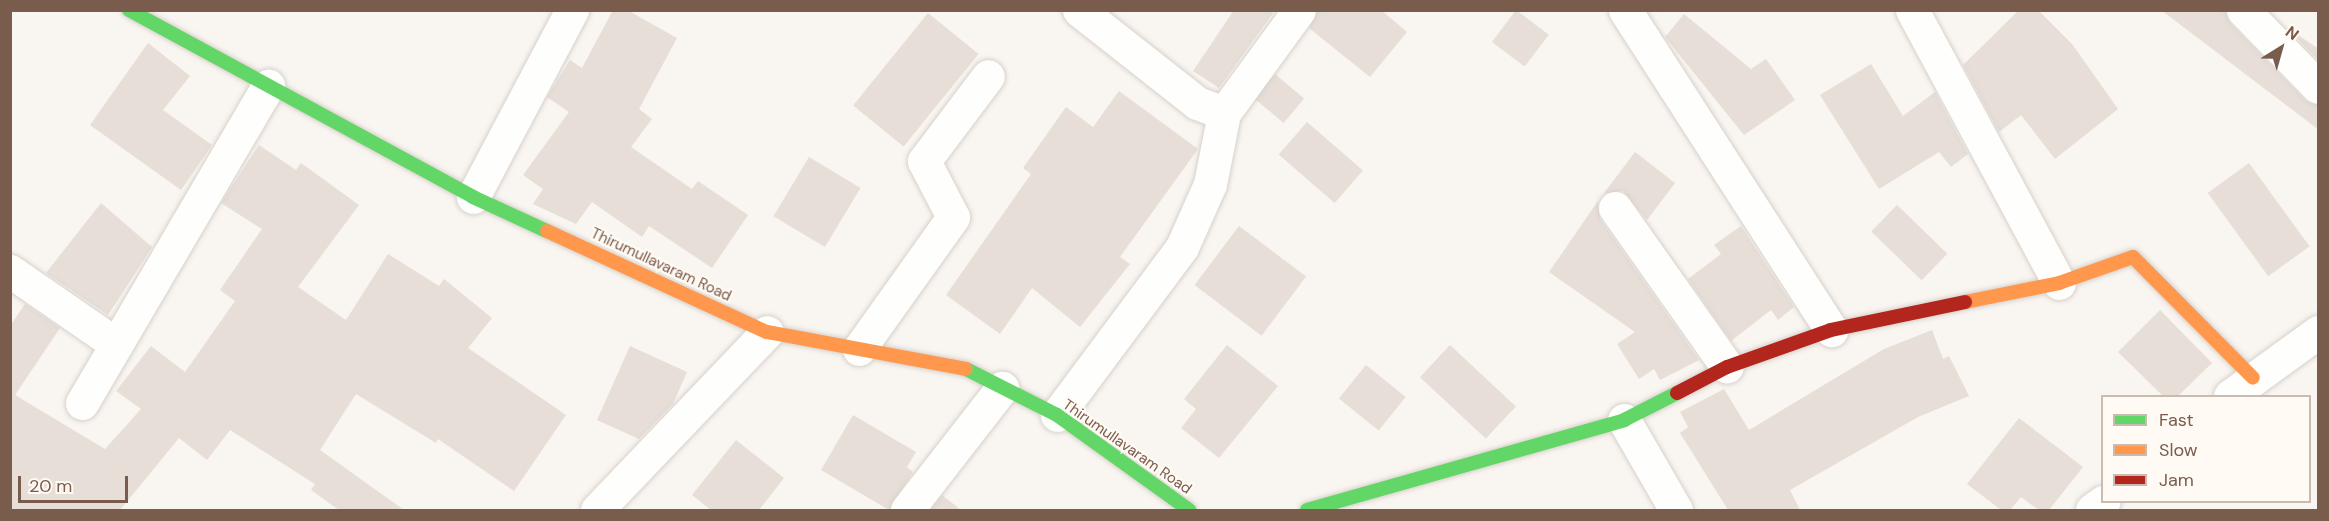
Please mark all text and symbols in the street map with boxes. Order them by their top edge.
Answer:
north arrow [2251,18,2311,78]
text: N [2281,21,2303,45]
street label: Thirumullavaram Road [588,225,734,305]
legend [2101,395,2311,503]
street label: Thirumullavaram Road [1059,396,1195,498]
text: Fast [2159,408,2194,432]
text: Slow [2159,438,2198,462]
scale bar [21,464,130,502]
text: Jam [2159,468,2194,492]
text: 20 m [29,474,72,498]

